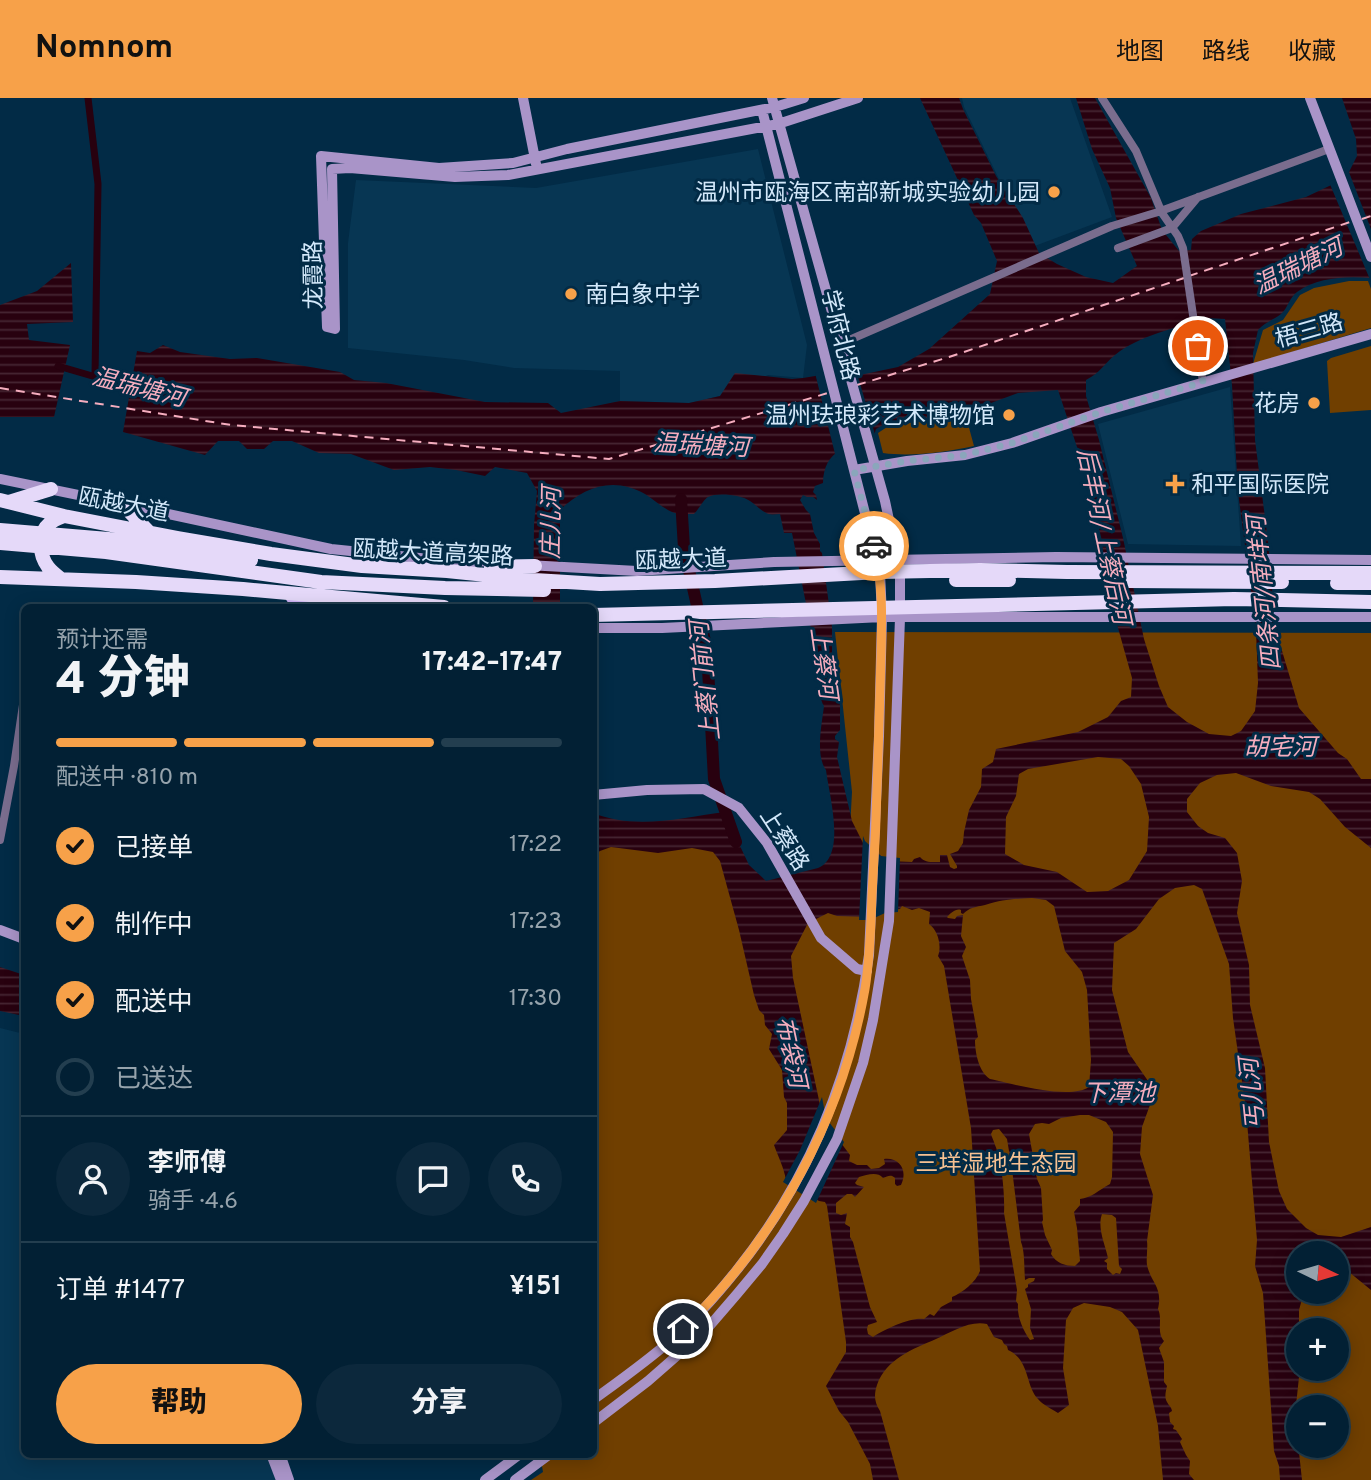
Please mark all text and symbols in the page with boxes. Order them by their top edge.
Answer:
text: Nomnom [35,28,173,70]
text: 地图 [1116,38,1164,68]
text: 路线 [1202,38,1250,68]
text: 收藏 [1288,38,1336,68]
place label: 温州市瓯海区南部新城实验幼儿园 [695,180,1040,209]
marker: 温州市瓯海区南部新城实验幼儿园 [1046,184,1062,200]
water label: 温瑞塘河 [1249,232,1352,302]
street label: 龙霞路 [300,240,331,310]
place label: 南白象中学 [585,282,700,311]
marker: 南白象中学 [563,286,579,302]
street label: 学府北路 [813,287,864,384]
street label: 梧三路 [1273,309,1347,356]
pin [1168,316,1228,376]
icon: bag [1179,327,1217,365]
water label: 温瑞塘河 [88,363,193,416]
place label: 花房 [1254,391,1300,420]
marker: 花房 [1306,395,1322,411]
place label: 温州珐琅彩艺术博物馆 [765,403,995,432]
marker: 温州珐琅彩艺术博物馆 [1001,407,1017,423]
water label: 温瑞塘河 [652,430,754,465]
water label: 后丰河/上蔡后河 [1069,446,1136,631]
place label: 和平国际医院 [1191,472,1329,501]
marker: 和平国际医院 [1165,474,1185,494]
street label: 瓯越大道 [76,483,171,529]
water label: 庄儿河 [537,483,569,559]
water label: 四条河/南垟河 [1243,510,1289,672]
courier [839,511,909,581]
icon: car [855,527,893,565]
street label: 瓯越大道高架路 [352,536,514,573]
street label: 瓯越大道 [635,545,728,578]
water label: 上蔡门前河 [685,616,728,742]
water label: 上蔡河 [802,626,842,705]
text: 预计还需 [56,627,148,656]
text: 17:42–17:47 [422,647,562,680]
text: 4 分钟 [56,652,190,711]
water label: 胡宅河 [1244,734,1320,764]
text: 配送中 · 810 m [56,764,198,793]
street label: 上蔡路 [752,804,814,877]
icon: check [56,827,94,865]
text: 17:22 [509,831,562,860]
text: 已接单 [115,833,193,866]
icon: check [56,904,94,942]
text: 17:23 [509,908,562,937]
text: 制作中 [115,910,193,943]
icon: check [56,981,94,1019]
text: 17:30 [509,985,562,1014]
text: 配送中 [115,987,193,1020]
water label: 布袋河 [767,1014,812,1095]
water label: 丐儿河 [1235,1052,1273,1131]
text: 已送达 [115,1064,193,1097]
water label: 下潭池 [1083,1080,1157,1110]
button: person [56,1142,130,1216]
button: chat [396,1142,470,1216]
button: phone [488,1142,562,1216]
text: 李师傅 [148,1148,226,1181]
park label: 三垟湿地生态园 [916,1151,1077,1180]
text: 骑手 · 4.6 [148,1188,238,1217]
north arrow [1286,1241,1349,1304]
map controls [1286,1241,1349,1458]
text: ¥151 [510,1271,562,1304]
text: 订单 #1477 [56,1275,185,1308]
pin [653,1299,713,1359]
icon: home [664,1310,702,1348]
button: + [1286,1318,1349,1381]
button: 帮助 [56,1364,302,1444]
button: 分享 [316,1364,562,1444]
button: − [1286,1395,1349,1458]

